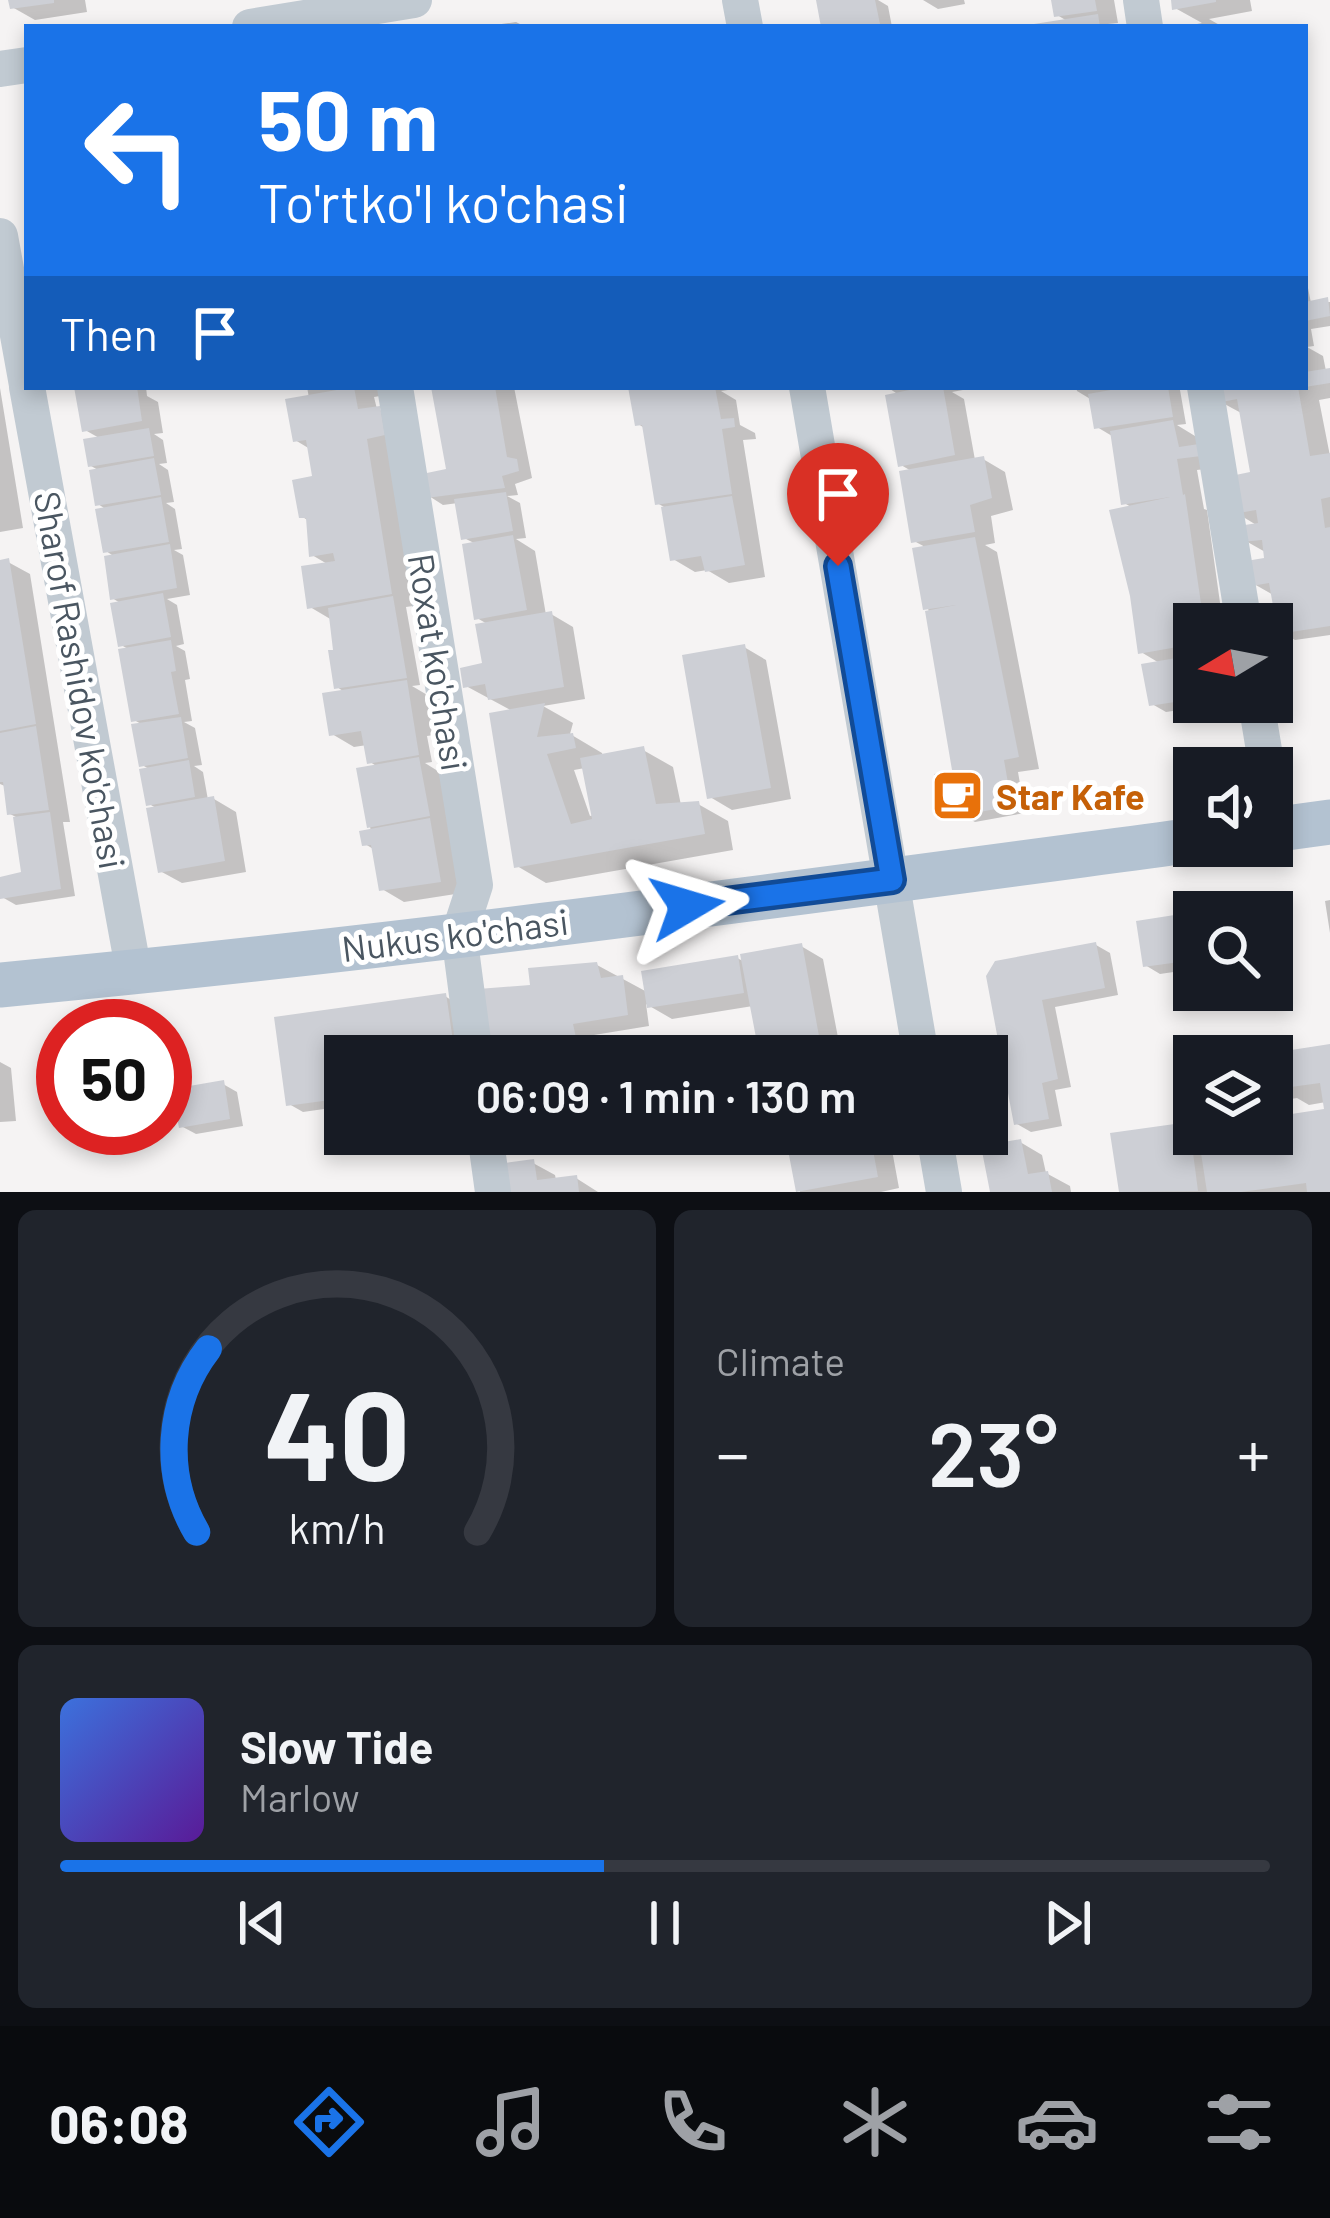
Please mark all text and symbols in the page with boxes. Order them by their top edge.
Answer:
text: 50 m [258,67,438,168]
icon: left [60,72,216,228]
text: To'rtko'l ko'chasi [258,169,629,234]
icon: arrive [182,300,248,366]
text: Then [60,306,158,360]
pin [787,443,889,566]
icon: arrive [805,461,871,527]
street label: Sharof Rashidov ko'chasi [27,488,135,872]
street label: Roxat ko'chasi [401,550,477,774]
north arrow [1173,603,1293,723]
map controls [1173,603,1293,1155]
button: sound [1173,747,1293,867]
cafe icon: Star Kafe [929,767,985,823]
place label: Star Kafe [996,774,1145,817]
position arrow [624,843,750,969]
button: search [1173,891,1293,1011]
street label: Nukus ko'chasi [339,899,571,969]
speed limit sign: 50 [36,999,192,1155]
button: layers [1173,1035,1293,1155]
text: 06:09 · 1 min · 130 m [476,1068,856,1122]
text: Climate [716,1337,845,1384]
text: 40 [264,1356,410,1506]
text: 23° [928,1397,1058,1505]
text: − [716,1412,749,1491]
text: + [1237,1412,1270,1491]
text: km/h [288,1500,386,1552]
text: Slow Tide [240,1719,433,1773]
text: Marlow [240,1773,360,1820]
icon: previous [229,1890,295,1956]
icon: pause [632,1890,698,1956]
icon: next [1035,1890,1101,1956]
icon: directions [287,2080,371,2164]
icon: music [469,2080,553,2164]
icon: phone [651,2080,735,2164]
icon: climate [833,2080,917,2164]
icon: car [1015,2080,1099,2164]
icon: filters [1197,2080,1281,2164]
text: 06:08 [49,2090,188,2155]

